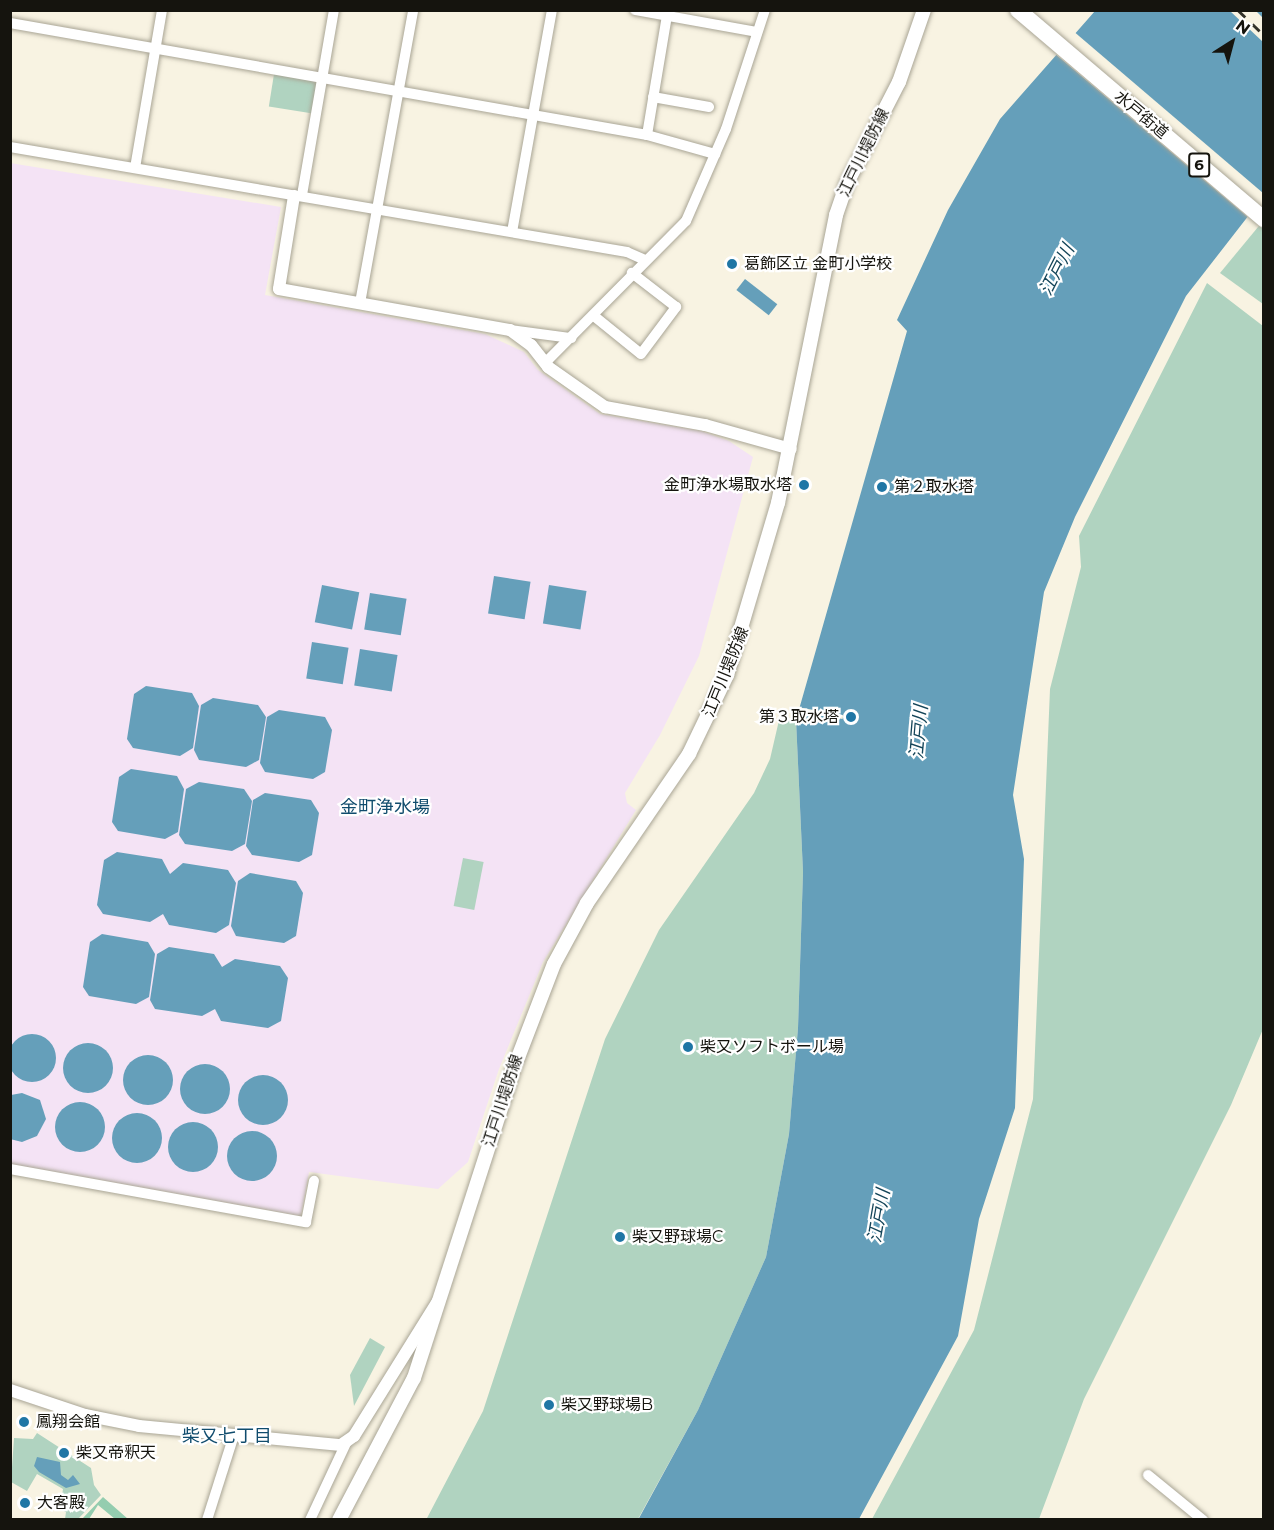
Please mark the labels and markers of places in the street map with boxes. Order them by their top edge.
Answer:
place label: 葛飾区立 金町小学校 [744,254,892,274]
marker: 葛飾区立 金町小学校 [725,257,739,271]
place label: 金町浄水場取水塔 [664,475,792,495]
place label: 第２取水塔 [894,477,974,497]
marker: 金町浄水場取水塔 [797,478,811,492]
marker: 第２取水塔 [875,480,889,494]
place label: 第３取水塔 [759,707,839,727]
marker: 第３取水塔 [844,710,858,724]
place label: 柴又ソフトボール場 [700,1037,844,1057]
marker: 柴又ソフトボール場 [681,1040,695,1054]
place label: 柴又野球場C [632,1227,723,1247]
marker: 柴又野球場C [613,1230,627,1244]
place label: 柴又野球場B [561,1395,653,1415]
marker: 柴又野球場B [542,1398,556,1412]
place label: 鳳翔会館 [36,1412,100,1432]
marker: 鳳翔会館 [17,1415,31,1429]
place label: 柴又帝釈天 [76,1443,156,1463]
marker: 柴又帝釈天 [57,1446,71,1460]
place label: 大客殿 [37,1493,85,1513]
marker: 大客殿 [18,1496,32,1510]

